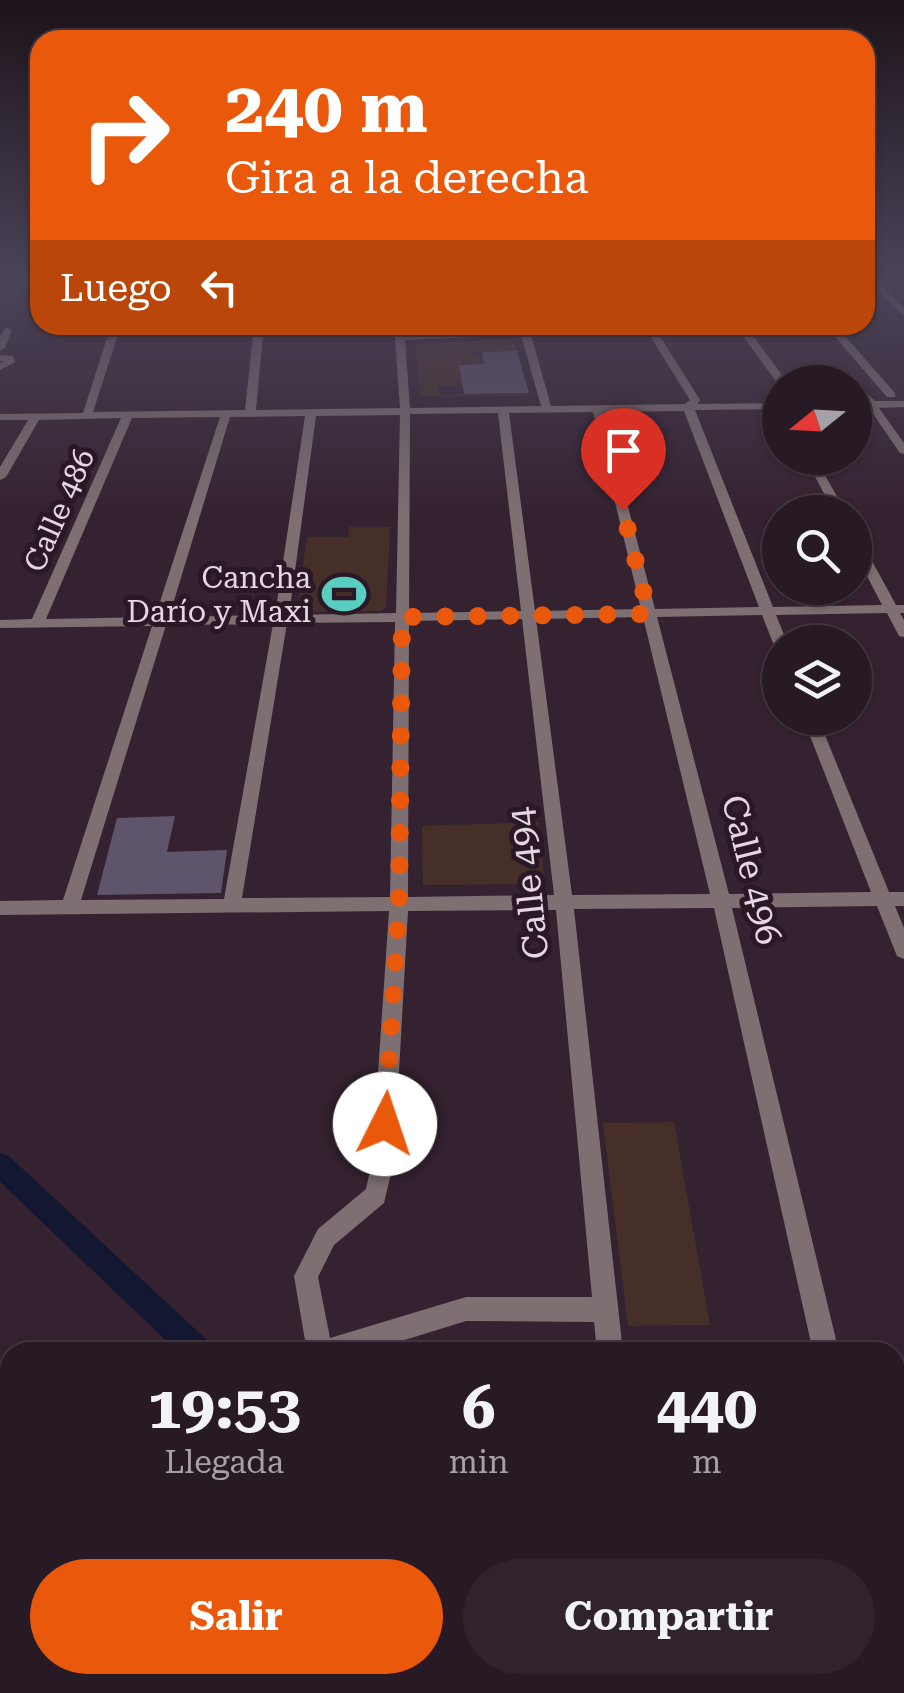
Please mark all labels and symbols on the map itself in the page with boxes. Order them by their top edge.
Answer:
north arrow [762,365,872,475]
pin [581,408,666,511]
street label: Calle 486 [16,443,102,577]
place label: Cancha Darío y Maxi [127,560,311,629]
sports icon: Cancha Darío y Maxi [320,570,368,618]
street label: Calle 496 [713,791,789,949]
street label: Calle 494 [501,805,557,961]
position arrow [333,1072,437,1176]

